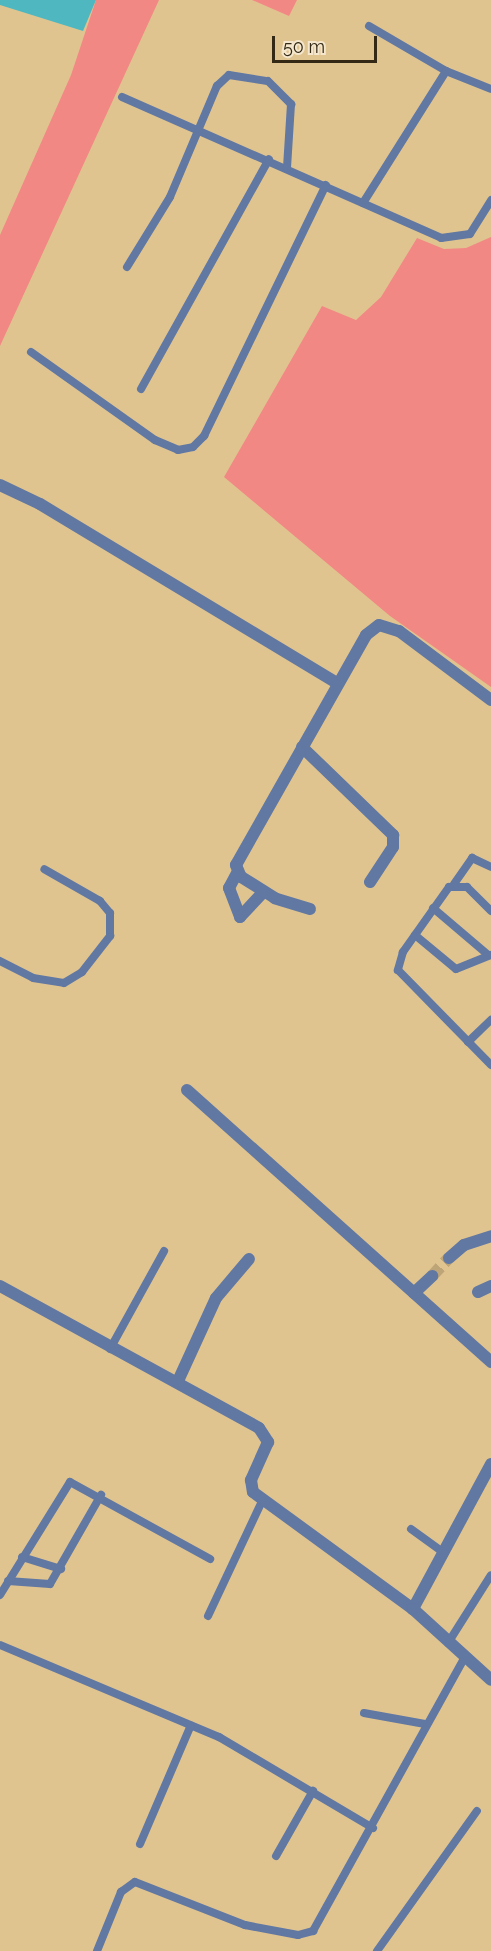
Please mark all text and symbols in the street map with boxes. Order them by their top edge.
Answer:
scale bar [275,24,380,62]
text: 50 m [283,36,325,57]

